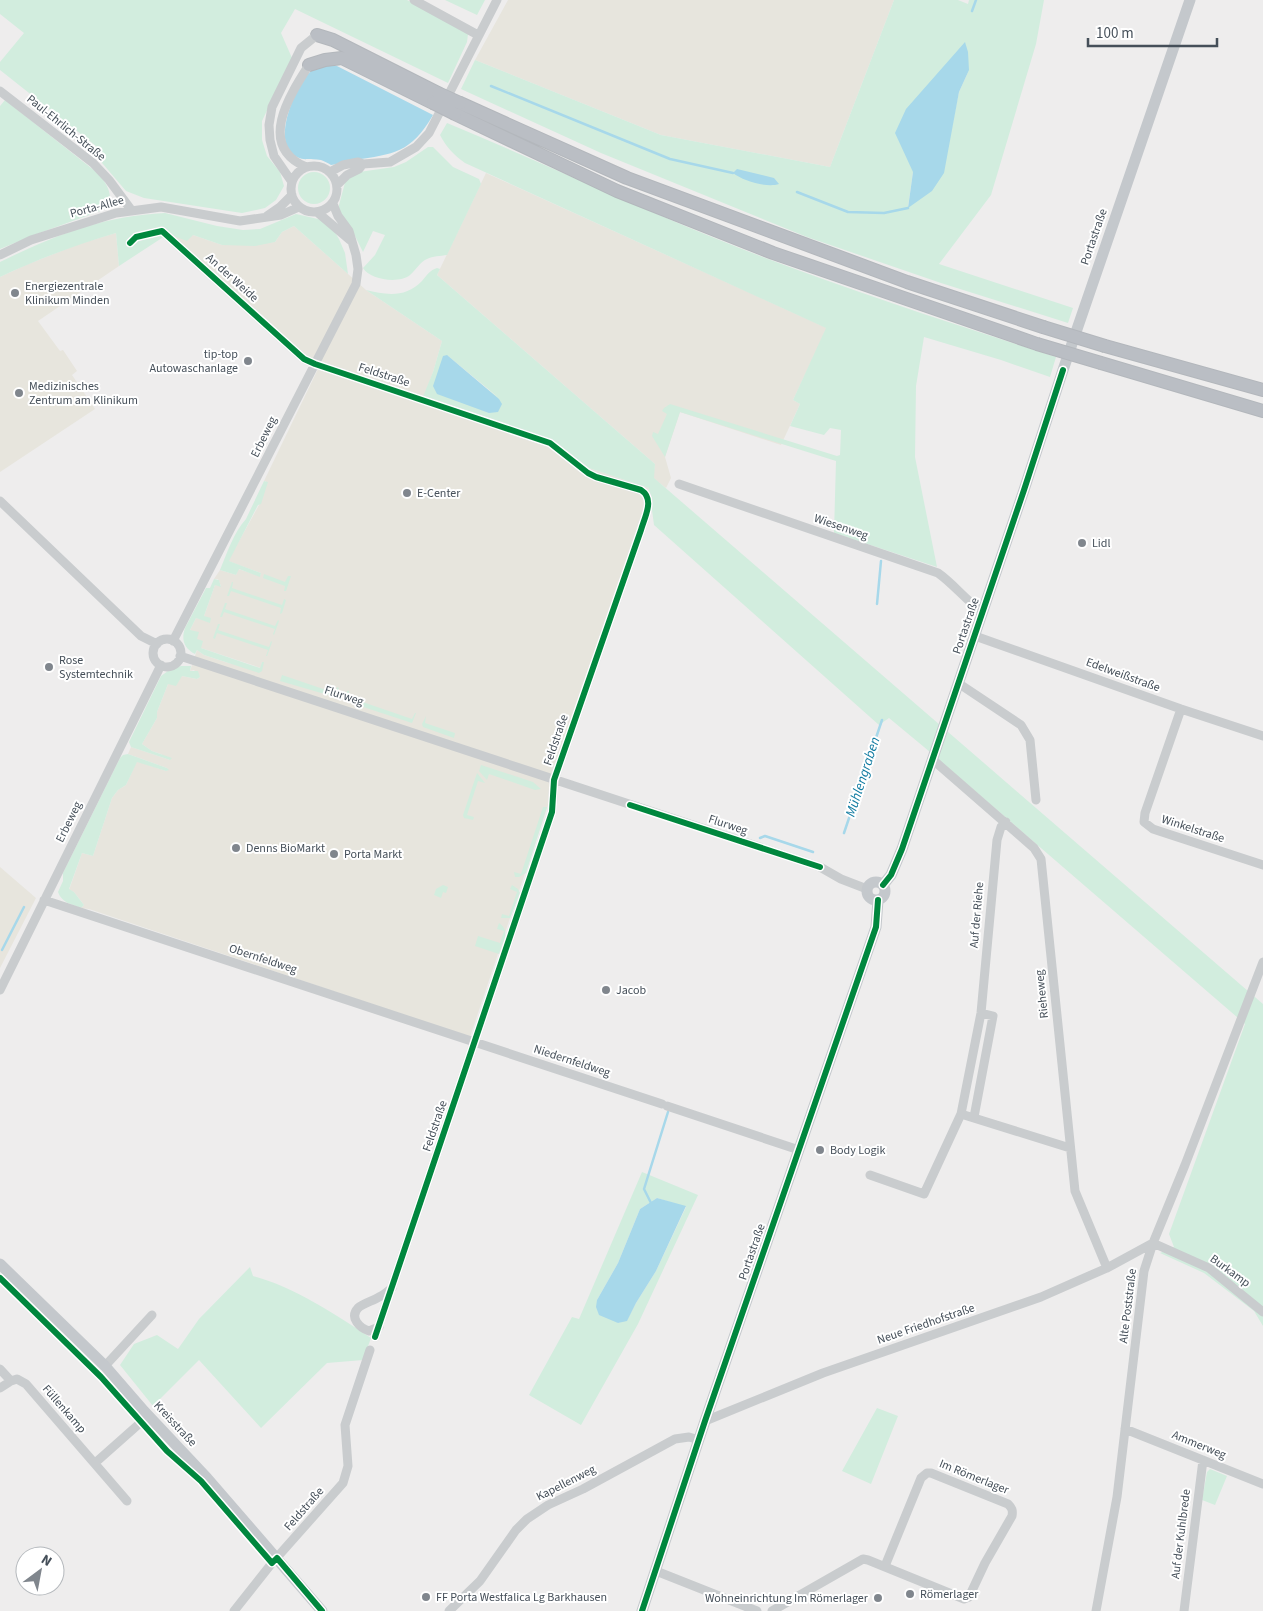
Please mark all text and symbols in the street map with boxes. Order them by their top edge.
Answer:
scale bar [1088,15,1217,47]
text: 100 m [1096,23,1134,44]
street label: Paul-Ehrlich-Straße [23,91,109,165]
street label: Porta-Allee [68,192,126,222]
street label: Portastraße [1076,206,1112,268]
street label: An der Weide [202,250,262,306]
place label: Energiezentrale Klinikum Minden [25,278,110,309]
marker: Energiezentrale Klinikum Minden [9,287,21,299]
place label: tip-top Autowaschanlage [150,346,238,377]
marker: tip-top Autowaschanlage [242,355,254,367]
street label: Feldstraße [356,359,412,391]
place label: Medizinisches Zentrum am Klinikum [29,378,138,409]
marker: Medizinisches Zentrum am Klinikum [13,387,25,399]
street label: Erbeweg [247,414,281,460]
place label: E-Center [417,485,461,502]
marker: E-Center [401,487,413,499]
street label: Wiesenweg [812,510,870,544]
place label: Lidl [1092,535,1111,552]
marker: Lidl [1076,537,1088,549]
street label: Portastraße [948,595,984,657]
place label: Rose Systemtechnik [59,652,133,683]
street label: Edelweißstraße [1083,654,1163,696]
marker: Rose Systemtechnik [43,661,55,673]
street label: Flurweg [322,682,366,710]
street label: Feldstraße [539,712,573,768]
water label: Mühlengraben [841,734,885,820]
street label: Erbeweg [52,799,86,845]
street label: Flurweg [706,811,750,839]
street label: Winkelstraße [1159,811,1227,847]
place label: Denns BioMarkt [246,840,325,857]
marker: Denns BioMarkt [230,842,242,854]
place label: Porta Markt [344,846,402,863]
marker: Porta Markt [328,848,340,860]
street label: Auf der Riehe [966,881,988,949]
street label: Obernfeldweg [227,940,299,978]
street label: Rieheweg [1031,969,1053,1019]
place label: Jacob [616,982,647,999]
marker: Jacob [600,984,612,996]
street label: Niedernfeldweg [532,1041,612,1081]
street label: Feldstraße [418,1098,452,1154]
place label: Body Logik [830,1142,885,1159]
marker: Body Logik [814,1144,826,1156]
street label: Portastraße [734,1221,770,1283]
street label: Burkamp [1206,1251,1254,1292]
street label: Alte Poststraße [1115,1268,1141,1344]
street label: Neue Friedhofstraße [875,1299,977,1349]
street label: Füllenkamp [38,1381,90,1437]
street label: Kreisstraße [149,1398,201,1451]
street label: Ammerweg [1169,1426,1229,1464]
street label: Im Römerlager [937,1455,1012,1499]
street label: Kapellenweg [533,1461,599,1505]
street label: Feldstraße [280,1483,328,1535]
street label: Auf der Kuhlbrede [1167,1488,1195,1580]
north arrow [15,1546,65,1596]
text: N [37,1550,56,1572]
place label: Römerlager [920,1586,979,1603]
marker: Römerlager [904,1588,916,1600]
place label: FF Porta Westfalica Lg Barkhausen [436,1589,607,1606]
place label: Wohneinrichtung Im Römerlager [705,1590,869,1607]
marker: FF Porta Westfalica Lg Barkhausen [420,1591,432,1603]
marker: Wohneinrichtung Im Römerlager [872,1592,884,1604]

